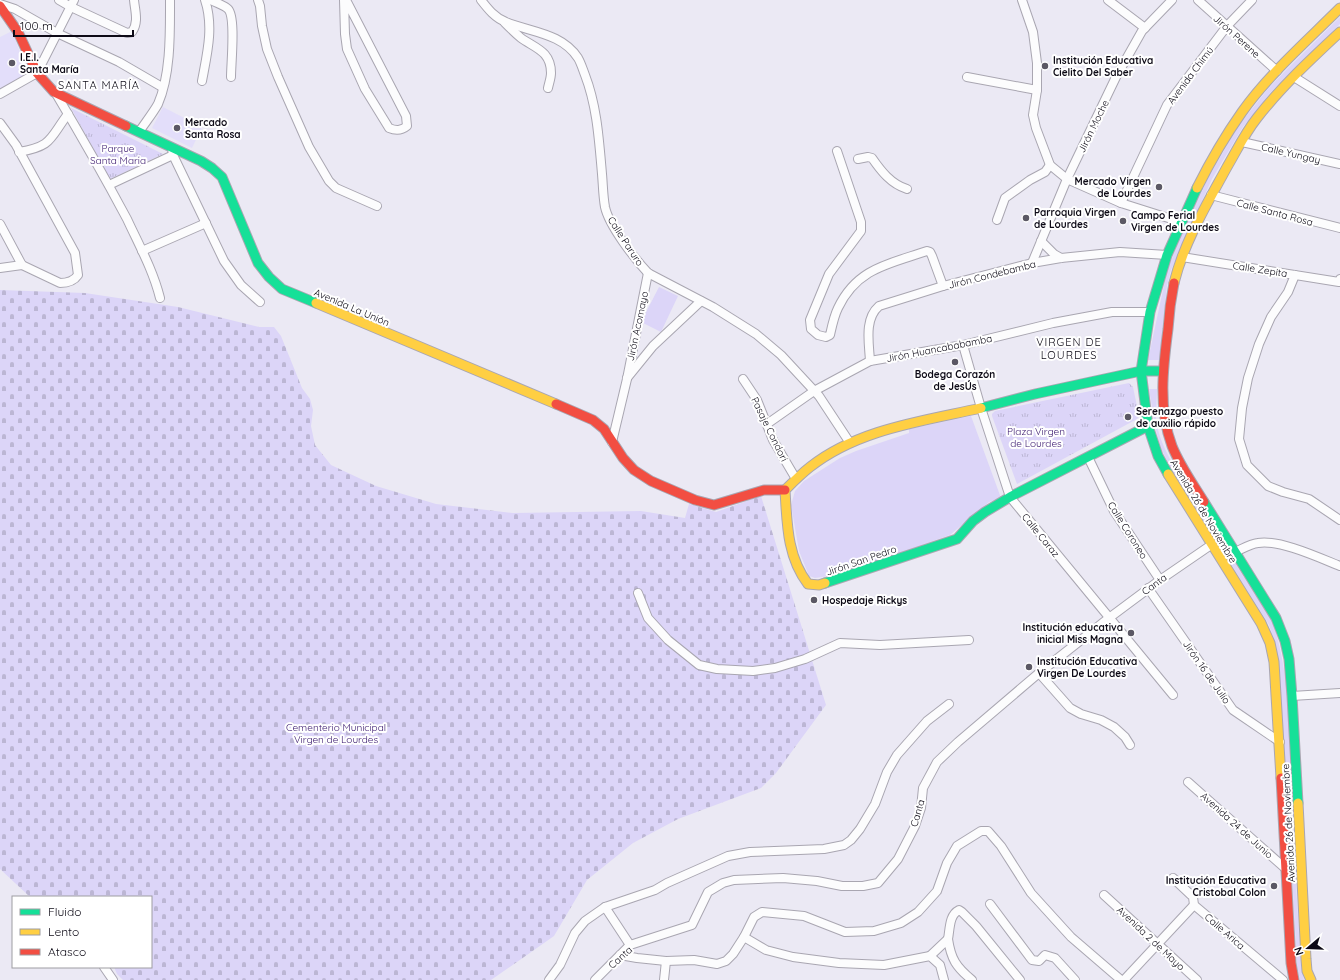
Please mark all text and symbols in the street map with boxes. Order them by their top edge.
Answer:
scale bar [14,12,133,38]
street label: Jirón Perene [1211,12,1263,61]
text: 100 m [20,18,53,33]
street label: Avenida Chimú [1164,44,1216,107]
place label: I.E.I. Santa María [20,51,79,76]
place label: Institución Educativa Cielito Del Saber [1053,54,1153,79]
marker: I.E.I. Santa María [7,58,17,68]
marker: Institución Educativa Cielito Del Saber [1040,61,1050,71]
district label: SANTA MARÍA [58,78,140,92]
street label: Jirón Moche [1075,97,1112,155]
place label: Mercado Santa Rosa [185,116,241,141]
marker: Mercado Santa Rosa [172,123,182,133]
street label: Calle Yungay [1260,140,1322,167]
park label: Parque Santa Maria [90,142,146,167]
place label: Mercado Virgen de Lourdes [1075,175,1151,200]
marker: Mercado Virgen de Lourdes [1154,182,1164,192]
street label: Calle Santa Rosa [1235,196,1315,229]
place label: Parroquia Virgen de Lourdes [1034,206,1116,231]
place label: Campo Ferial Virgen de Lourdes [1131,209,1219,234]
marker: Parroquia Virgen de Lourdes [1021,213,1031,223]
street label: Calle Paruro [605,214,646,269]
marker: Campo Ferial Virgen de Lourdes [1118,216,1128,226]
street label: Jirón Condebamba [947,257,1037,292]
street label: Calle Zepita [1232,259,1288,280]
street label: Avenida La Unión [312,286,392,329]
street label: Jirón Acomayo [624,290,651,362]
street label: Jirón Huancababamba [885,332,993,365]
district label: VIRGEN DE LOURDES [1036,335,1102,362]
marker: Bodega Corazón de JesÚs [950,357,960,367]
place label: Bodega Corazón de JesÚs [915,368,995,393]
street label: Pasaje Condori [748,395,791,464]
place label: Serenazgo puesto de auxilio rápido [1136,405,1223,430]
marker: Serenazgo puesto de auxilio rápido [1123,412,1133,422]
park label: Plaza Virgen de Lourdes [1007,425,1065,450]
street label: Avenida 26 de Noviembre [1167,457,1240,566]
street label: Calle Coroneo [1105,499,1150,561]
street label: Calle Caraz [1019,511,1062,560]
street label: Jirón San Pedro [824,542,898,579]
street label: Canta [1139,571,1169,598]
place label: Hospedaje Rickys [822,594,907,607]
marker: Hospedaje Rickys [809,595,819,605]
place label: Institución educativa inicial Miss Magna [1022,621,1123,646]
marker: Institución educativa inicial Miss Magna [1126,628,1136,638]
street label: Jirón 16 de Julio [1180,638,1233,706]
place label: Institución Educativa Virgen De Lourdes [1037,655,1137,680]
marker: Institución Educativa Virgen De Lourdes [1024,662,1034,672]
park label: Cementerio Municipal Virgen de Lourdes [286,721,386,746]
street label: Avenida 26 de Noviembre [1279,763,1298,883]
street label: Avenida 24 de Junio [1198,789,1276,861]
street label: Canta [907,798,928,828]
place label: Institución Educativa Cristobal Colon [1166,874,1266,899]
marker: Institución Educativa Cristobal Colon [1269,881,1279,891]
legend [12,896,152,968]
street label: Avenida 2 de Mayo [1114,903,1187,973]
text: Fluido [48,904,81,919]
street label: Calle Arica [1202,910,1247,952]
text: Lento [48,924,79,939]
north arrow [1288,928,1328,968]
street label: Canta [606,943,635,972]
text: Atasco [48,944,86,959]
text: N [1291,945,1306,957]

